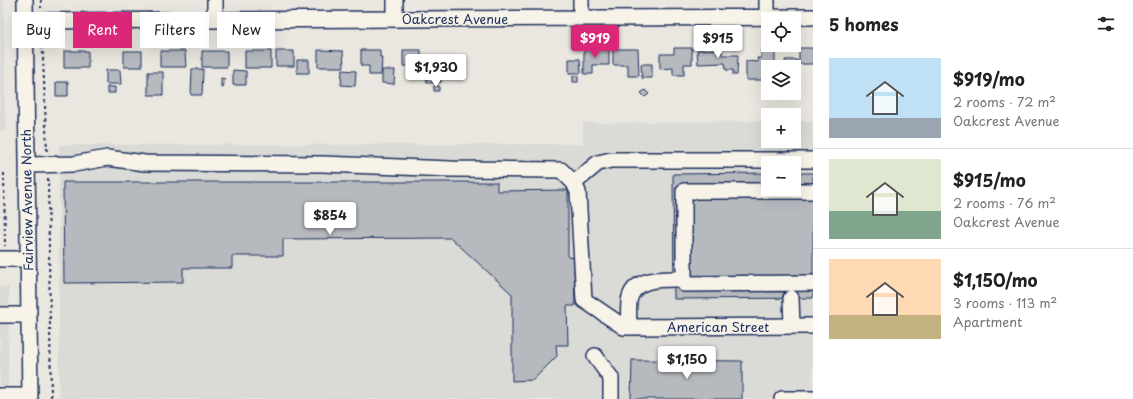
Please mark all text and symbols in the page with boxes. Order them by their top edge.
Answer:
street label: Oakcrest Avenue [402,9,508,28]
text: 5 homes [829,11,899,37]
chip: Buy [12,12,65,48]
chip: Rent [73,12,132,48]
chip: Filters [140,12,209,48]
chip: New [217,12,275,48]
map controls [761,12,801,196]
button: locate [761,12,801,52]
icon: filters [1095,13,1117,35]
pin: $919 [571,25,619,59]
pin: $915 [694,25,742,59]
text: $919 [580,28,610,47]
text: $915 [703,28,733,47]
pin: $1,930 [403,54,469,88]
text: $1,930 [414,57,458,76]
button: layers [761,60,801,100]
text: $919/mo [953,66,1025,92]
icon: home [861,74,909,122]
text: 2 rooms · 72 m² [953,92,1056,111]
button: + [761,108,801,148]
text: Oakcrest Avenue [953,111,1060,130]
street label: Fairview Avenue North [16,129,37,271]
button: − [761,156,801,196]
text: $915/mo [953,167,1026,193]
icon: home [861,175,909,223]
text: 2 rooms · 76 m² [953,193,1056,212]
pin: $854 [306,202,354,236]
text: $854 [313,205,347,224]
text: Oakcrest Avenue [953,212,1060,231]
text: $1,150/mo [953,267,1038,293]
icon: home [861,275,909,323]
text: 3 rooms · 113 m² [953,293,1057,312]
text: Apartment [953,312,1022,331]
street label: American Street [667,317,769,336]
pin: $1,150 [654,346,720,380]
text: $1,150 [667,349,707,368]

